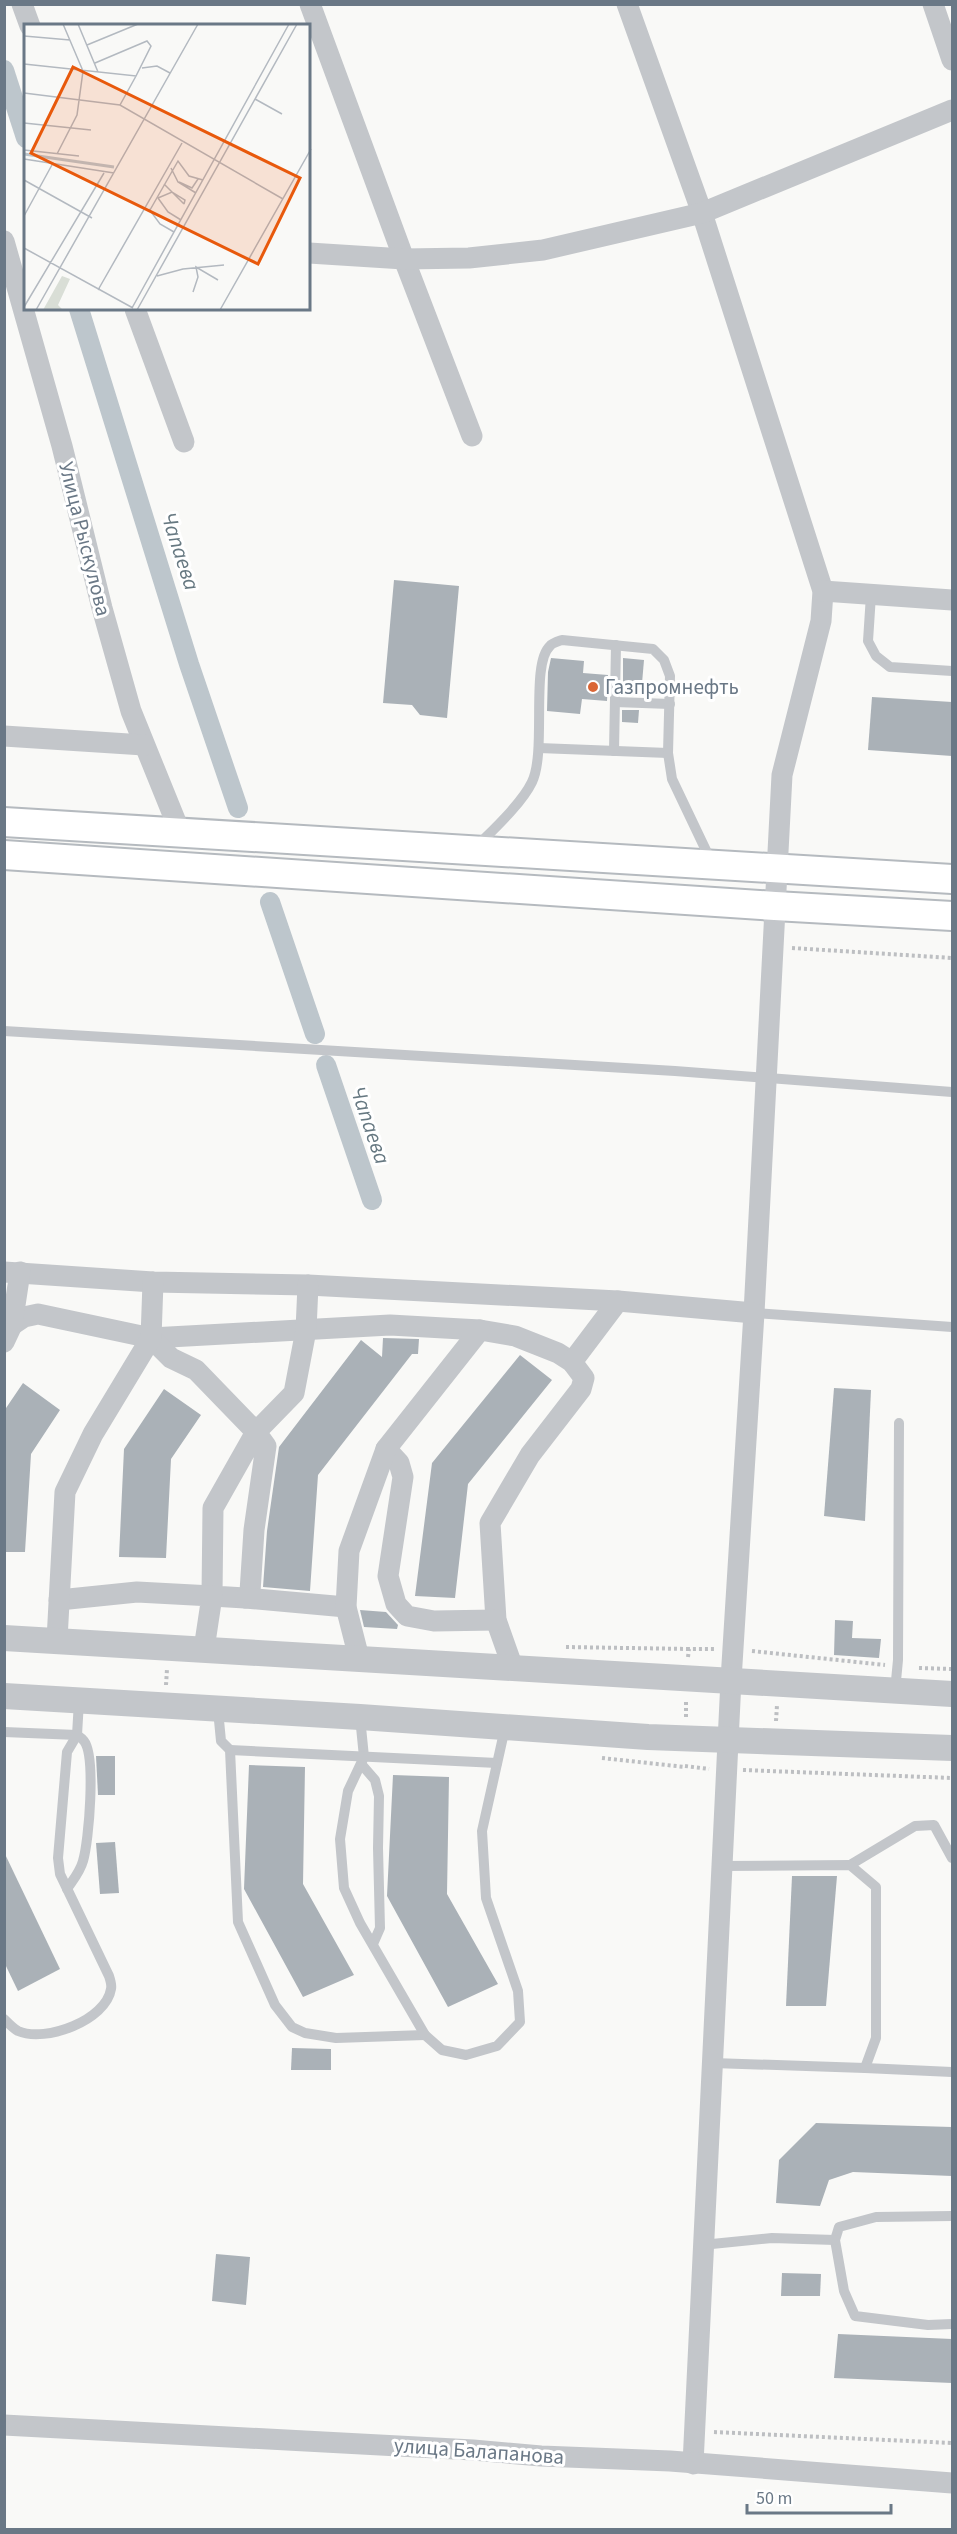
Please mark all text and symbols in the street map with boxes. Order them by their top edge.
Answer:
inset map [24,24,310,310]
street label: Улица Рыскулова [51,459,119,619]
water label: Чапаева [152,508,208,595]
place label: Газпромнефть [605,672,739,702]
marker: Газпромнефть [586,680,600,694]
water label: Чапаева [342,1082,398,1169]
street label: улица Балапанова [393,2430,565,2472]
scale bar [747,2477,891,2515]
text: 50 m [756,2486,792,2511]

